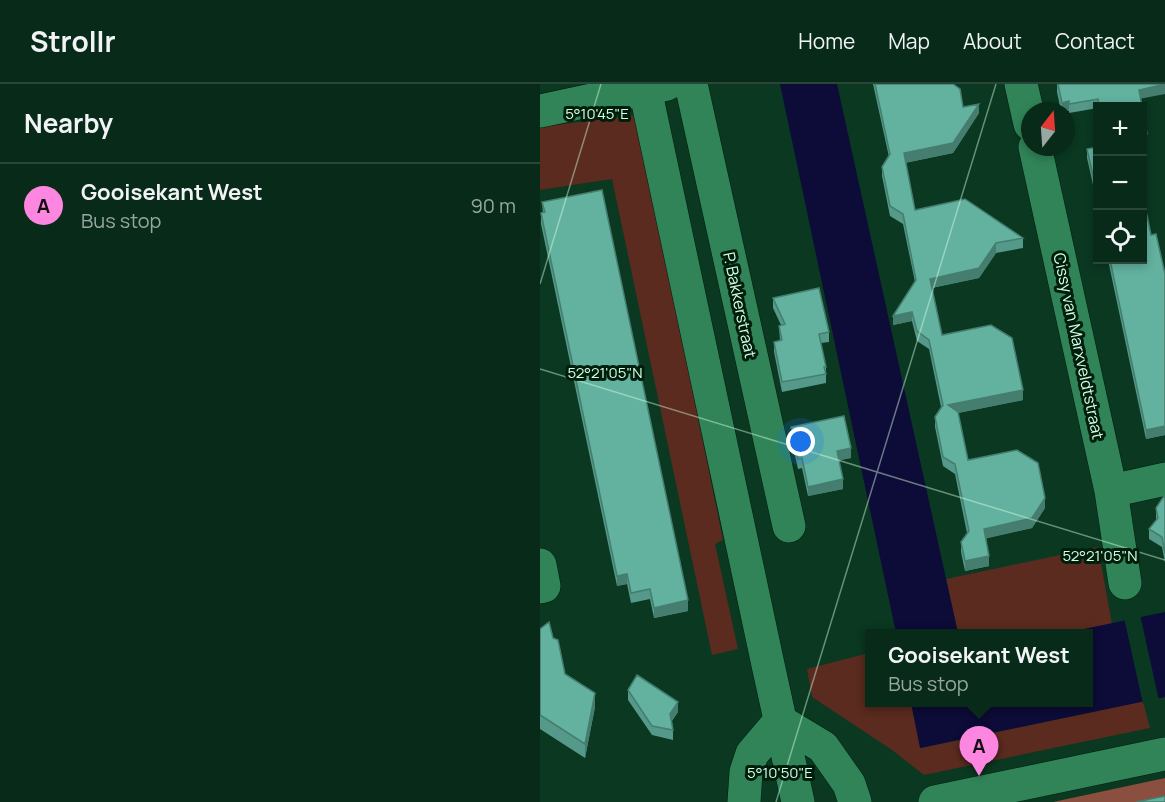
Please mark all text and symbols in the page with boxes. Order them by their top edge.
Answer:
text: Strollr [30,22,116,60]
text: Home [798,27,855,55]
text: Map [888,27,930,55]
text: About [963,27,1022,55]
text: Contact [1055,27,1135,55]
north arrow [1021,102,1075,156]
map controls [1093,102,1147,264]
button: + [1093,102,1147,156]
text: 5°10'45"E [565,103,629,124]
text: Nearby [24,105,113,141]
button: − [1093,156,1147,210]
text: Gooisekant West [81,177,263,207]
text: A [37,192,50,219]
text: 90 m [470,192,516,219]
text: Bus stop [81,207,161,234]
button: locate [1093,210,1147,264]
street label: P. Bakkerstraat [718,250,762,360]
street label: Cissy van Marxveldtstraat [1048,251,1110,441]
text: 52°21'05"N [567,362,643,383]
your location [786,427,815,456]
text: 52°21'05"N [1062,545,1138,566]
popup [865,629,1093,707]
text: Gooisekant West [888,640,1070,670]
text: Bus stop [888,670,969,697]
pin: A [960,726,998,776]
text: 5°10'50"E [747,762,813,783]

